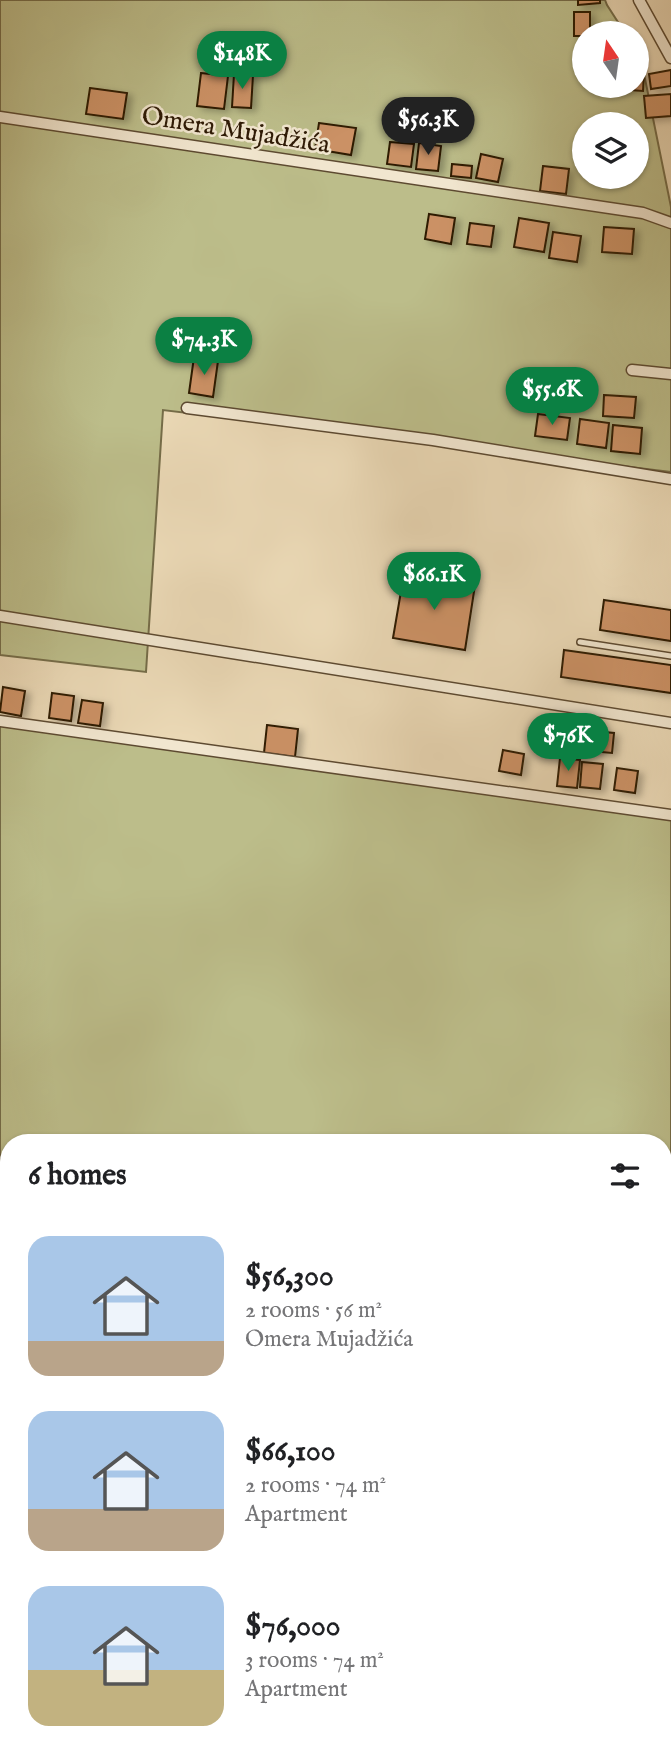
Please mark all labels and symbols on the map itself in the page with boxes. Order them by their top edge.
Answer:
north arrow [572,21,649,98]
pin: $148K [193,32,291,91]
pin: $56.3K [371,97,485,157]
street label: Omera Mujadžića [139,99,333,162]
pin: $74.3K [147,318,261,377]
pin: $55.6K [495,368,609,427]
pin: $66.1K [377,552,491,612]
pin: $76K [527,714,609,773]

